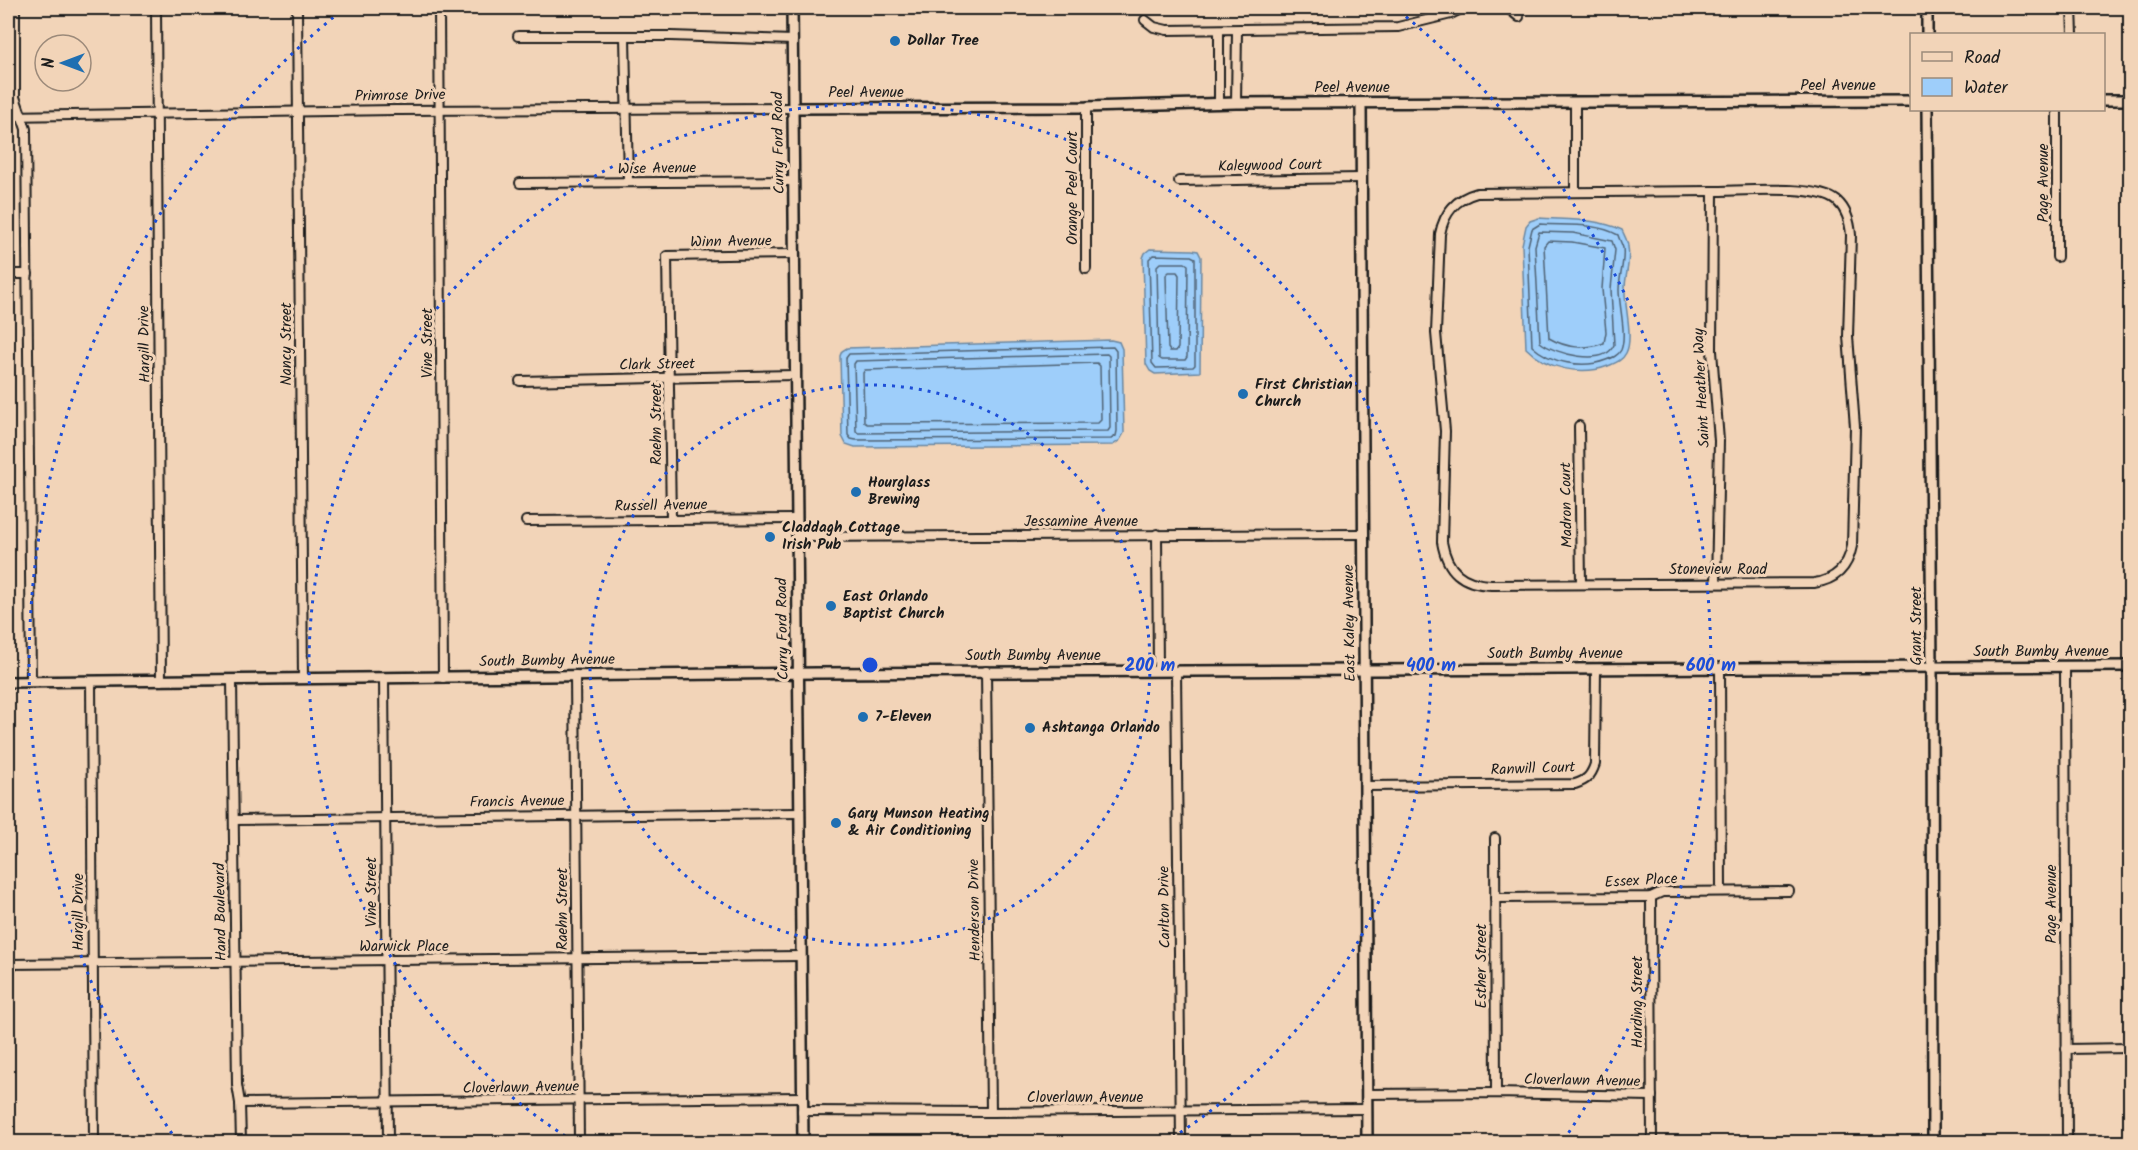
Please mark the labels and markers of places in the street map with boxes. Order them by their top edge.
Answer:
place label: Dollar Tree [907,29,980,53]
marker: Dollar Tree [888,34,902,48]
place label: First Christian Church [1255,373,1353,414]
marker: First Christian Church [1236,387,1250,401]
place label: Hourglass Brewing [868,471,930,512]
marker: Hourglass Brewing [849,485,863,499]
place label: Claddagh Cottage Irish Pub [782,516,901,557]
marker: Claddagh Cottage Irish Pub [763,530,777,544]
place label: East Orlando Baptist Church [843,585,945,626]
marker: East Orlando Baptist Church [824,599,838,613]
centre of rings [860,655,880,675]
place label: 7-Eleven [875,705,932,729]
marker: 7-Eleven [856,710,870,724]
place label: Ashtanga Orlando [1042,716,1160,740]
marker: Ashtanga Orlando [1023,721,1037,735]
place label: Gary Munson Heating & Air Conditioning [848,802,989,843]
marker: Gary Munson Heating & Air Conditioning [829,816,843,830]

